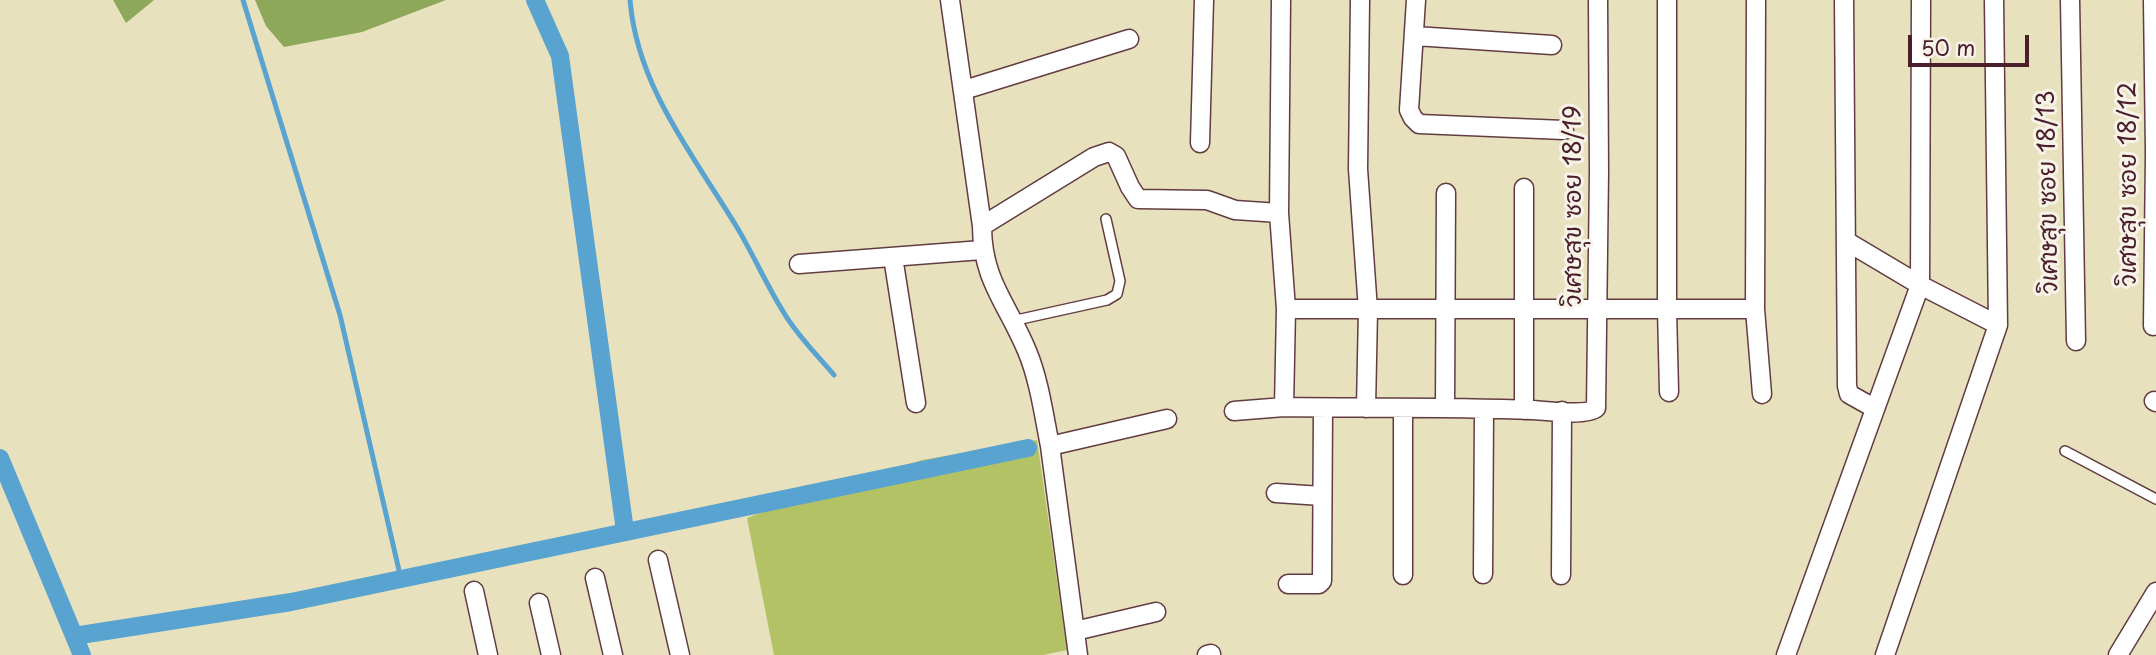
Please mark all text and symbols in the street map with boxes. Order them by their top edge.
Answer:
scale bar [1911,21,2032,65]
text: 50 m [1921,31,1975,63]
street label: วิเศษสุข ซอย 18/12 [2115,82,2143,286]
street label: วิเศษสุข ซอย 18/13 [2033,90,2065,294]
street label: วิเศษสุข ซอย 18/19 [1560,105,1588,307]

